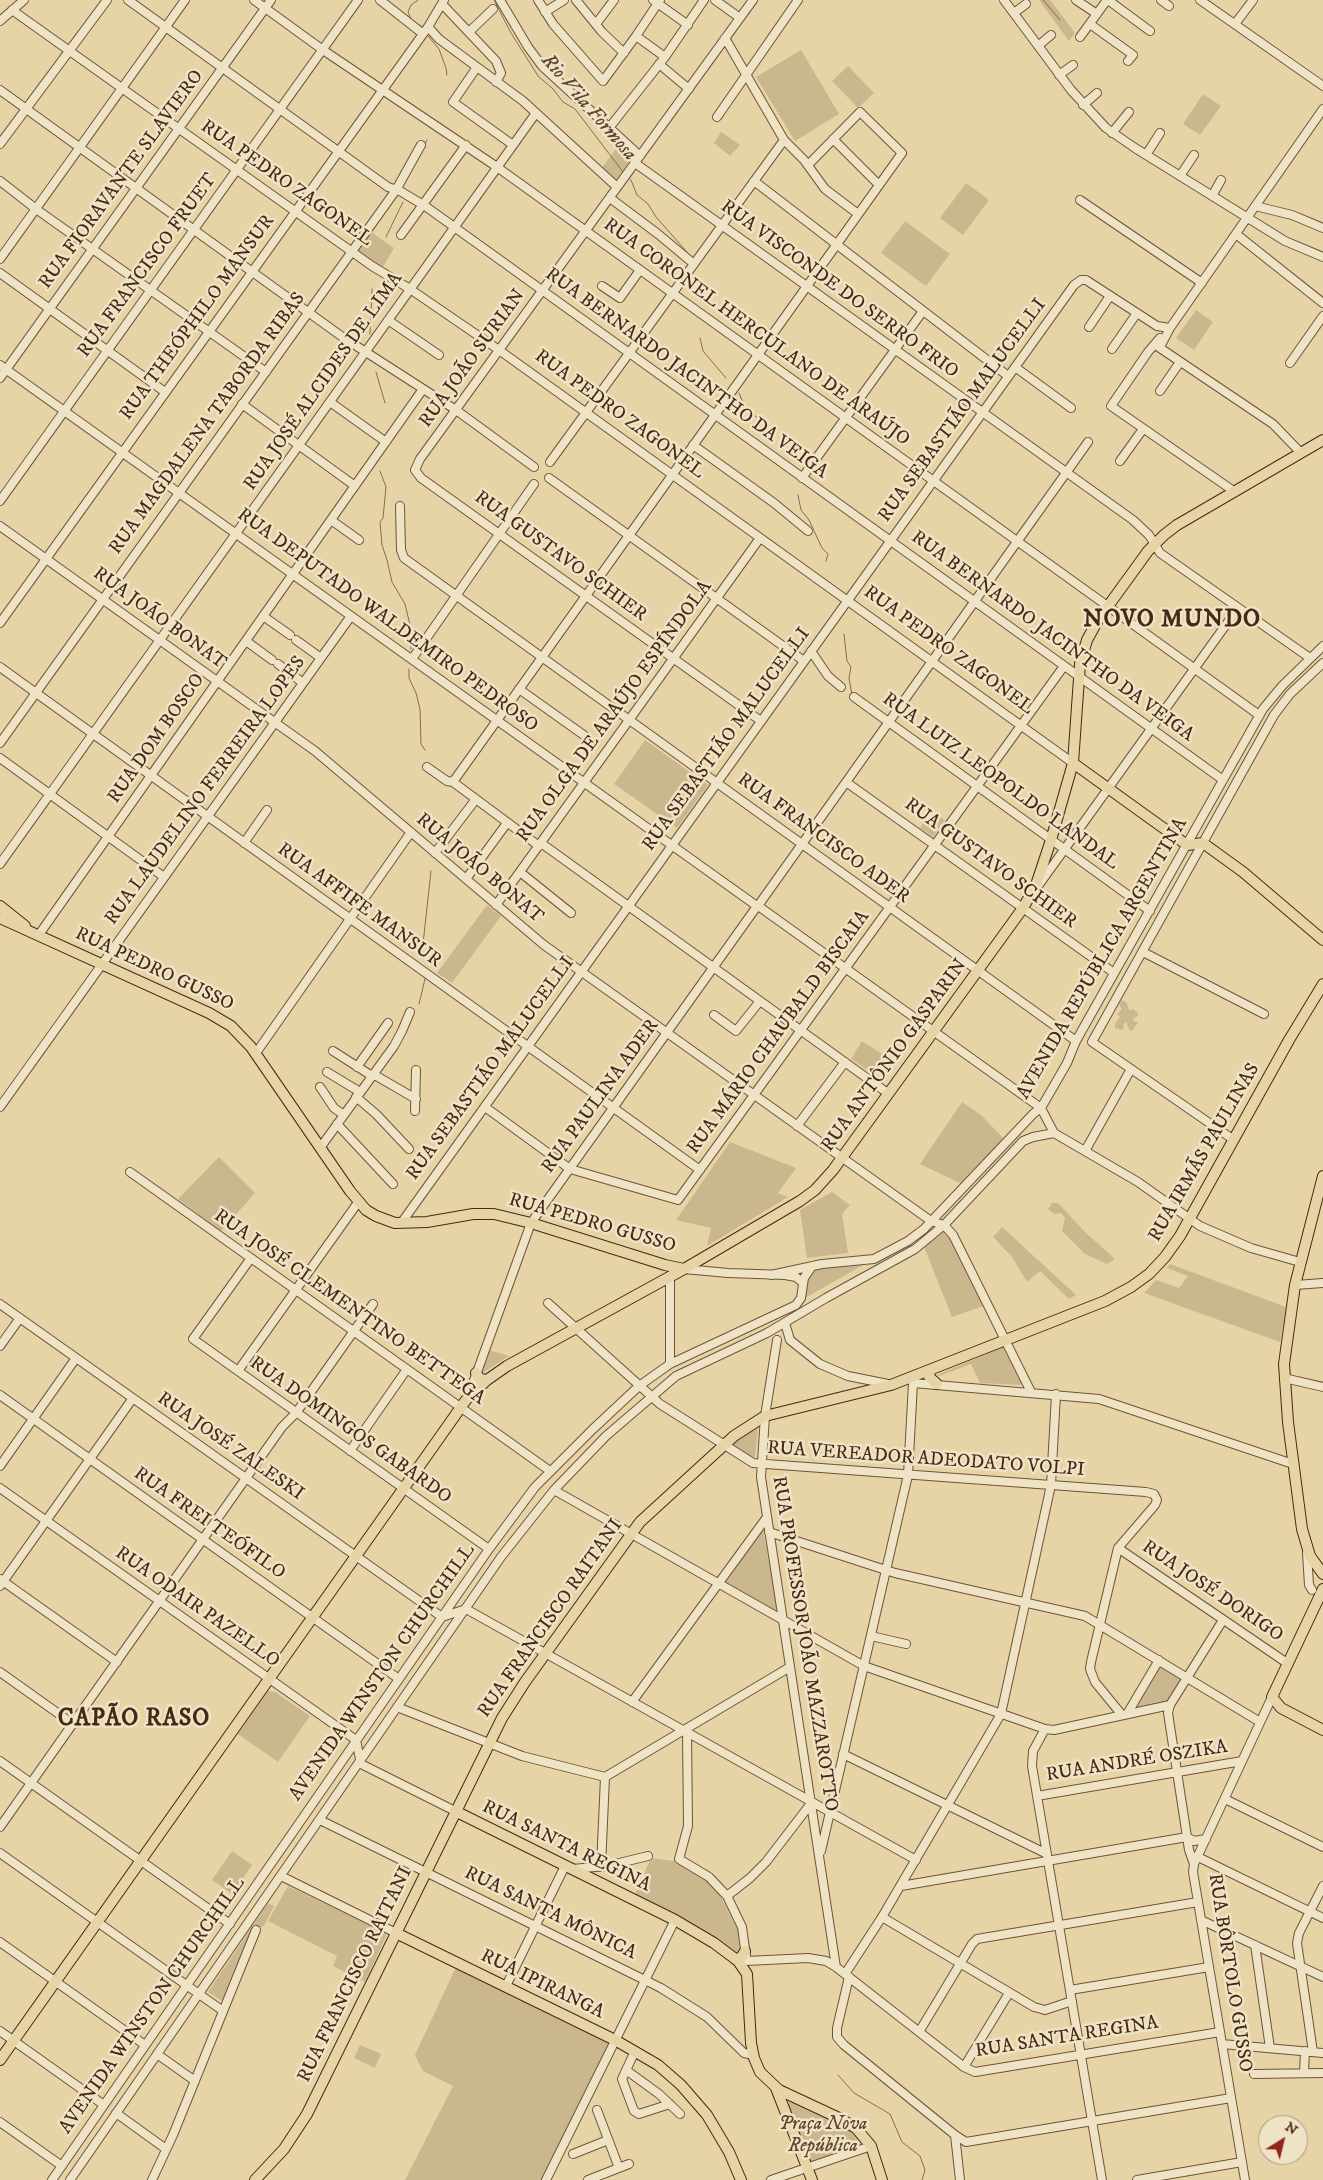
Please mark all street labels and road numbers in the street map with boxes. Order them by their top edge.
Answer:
street label: RUA FIORAVANTE SLAVIERO [35,66,209,294]
street label: RUA PEDRO ZAGONEL [196,116,376,252]
street label: RUA FRANCISCO FRUET [74,170,222,362]
street label: RUA VISCONDE DO SERRO FRIO [716,196,962,384]
street label: RUA THEÓPHILO MANSUR [116,211,280,425]
street label: RUA CORONEL HERCULANO DE ARAÚJO [598,214,914,452]
street label: RUA BERNARDO JACINTHO DA VEIGA [540,264,832,484]
street label: RUA JOSÉ ALCIDES DE LIMA [240,268,408,496]
street label: RUA JOÃO SURIAN [415,285,531,433]
street label: RUA MAGDALENA TABORDA RIBAS [105,288,311,560]
street label: RUA SEBASTIÃO MALUCELLI [874,295,1052,527]
street label: RUA PEDRO ZAGONEL [530,346,708,484]
street label: RUA GUSTAVO SCHIER [469,487,651,627]
street label: RUA DEPUTADO WALDEMIRO PEDROSO [232,504,542,738]
street label: RUA BERNARDO JACINTHO DA VEIGA [906,527,1198,747]
street label: RUA JOÃO BONAT [88,563,230,675]
street label: RUA OLGA DE ARAÚJO ESPÍNDOLA [512,577,718,847]
street label: RUA PEDRO ZAGONEL [859,582,1037,720]
street label: RUA SEBASTIÃO MALUCELLI [638,624,816,856]
street label: RUA LAUDELINO FERREIRA LOPES [101,652,311,930]
street label: RUA DOM BOSCO [104,670,210,808]
street label: RUA LUIZ LEOPOLDO LANDAL [877,689,1123,875]
street label: RUA FRANCISCO ADER [732,769,914,909]
street label: RUA GUSTAVO SCHIER [899,794,1081,934]
street label: RUA JOÃO BONAT [411,809,547,929]
street label: AVENIDA REPÚBLICA ARGENTINA [1013,814,1193,1104]
street label: RUA AFFIFE MANSUR [272,839,446,973]
street label: RUA MÁRIO CHAUBALD BISCAIA [683,907,875,1159]
street label: RUA PEDRO GUSSO [71,923,237,1017]
street label: RUA SEBASTIÃO MALUCELLI [402,953,580,1185]
street label: RUA ANTÔNIO GASPARIN [817,955,973,1157]
street label: RUA PAULINA ADER [538,1016,664,1178]
street label: RUA IRMÃS PAULINAS [1145,1060,1265,1246]
street label: RUA PEDRO GUSSO [506,1189,678,1259]
street label: RUA JOSÉ CLEMENTINO BETTEGA [209,1205,489,1411]
street label: RUA DOMINGOS GABARDO [245,1352,455,1510]
street label: RUA JOSÉ ZALESKI [152,1388,308,1506]
street label: RUA VEREADOR ADEODATO VOLPI [766,1438,1086,1482]
street label: RUA FREI TEÓFILO [129,1463,289,1585]
street label: RUA PROFESSOR JOÃO MAZZAROTTO [766,1475,842,1813]
street label: RUA FRANCISCO RAITANI [474,1515,628,1723]
street label: RUA JOSÉ DORIGO [1137,1536,1287,1648]
street label: AVENIDA WINSTON CHURCHILL [285,1540,481,1806]
street label: RUA ODAIR PAZELLO [110,1543,284,1673]
street label: RUA ANDRÉ OSZIKA [1045,1736,1229,1788]
street label: RUA SANTA REGINA [478,1796,654,1898]
street label: RUA SANTA MÔNICA [460,1862,640,1966]
street label: RUA FRANCISCO RAITANI [294,1863,418,2087]
street label: RUA BÔRTOLO GUSSO [1202,1872,1256,2074]
street label: AVENIDA WINSTON CHURCHILL [55,1873,251,2139]
street label: RUA IPIRANGA [476,1945,608,2025]
street label: RUA SANTA REGINA [974,2012,1160,2064]

